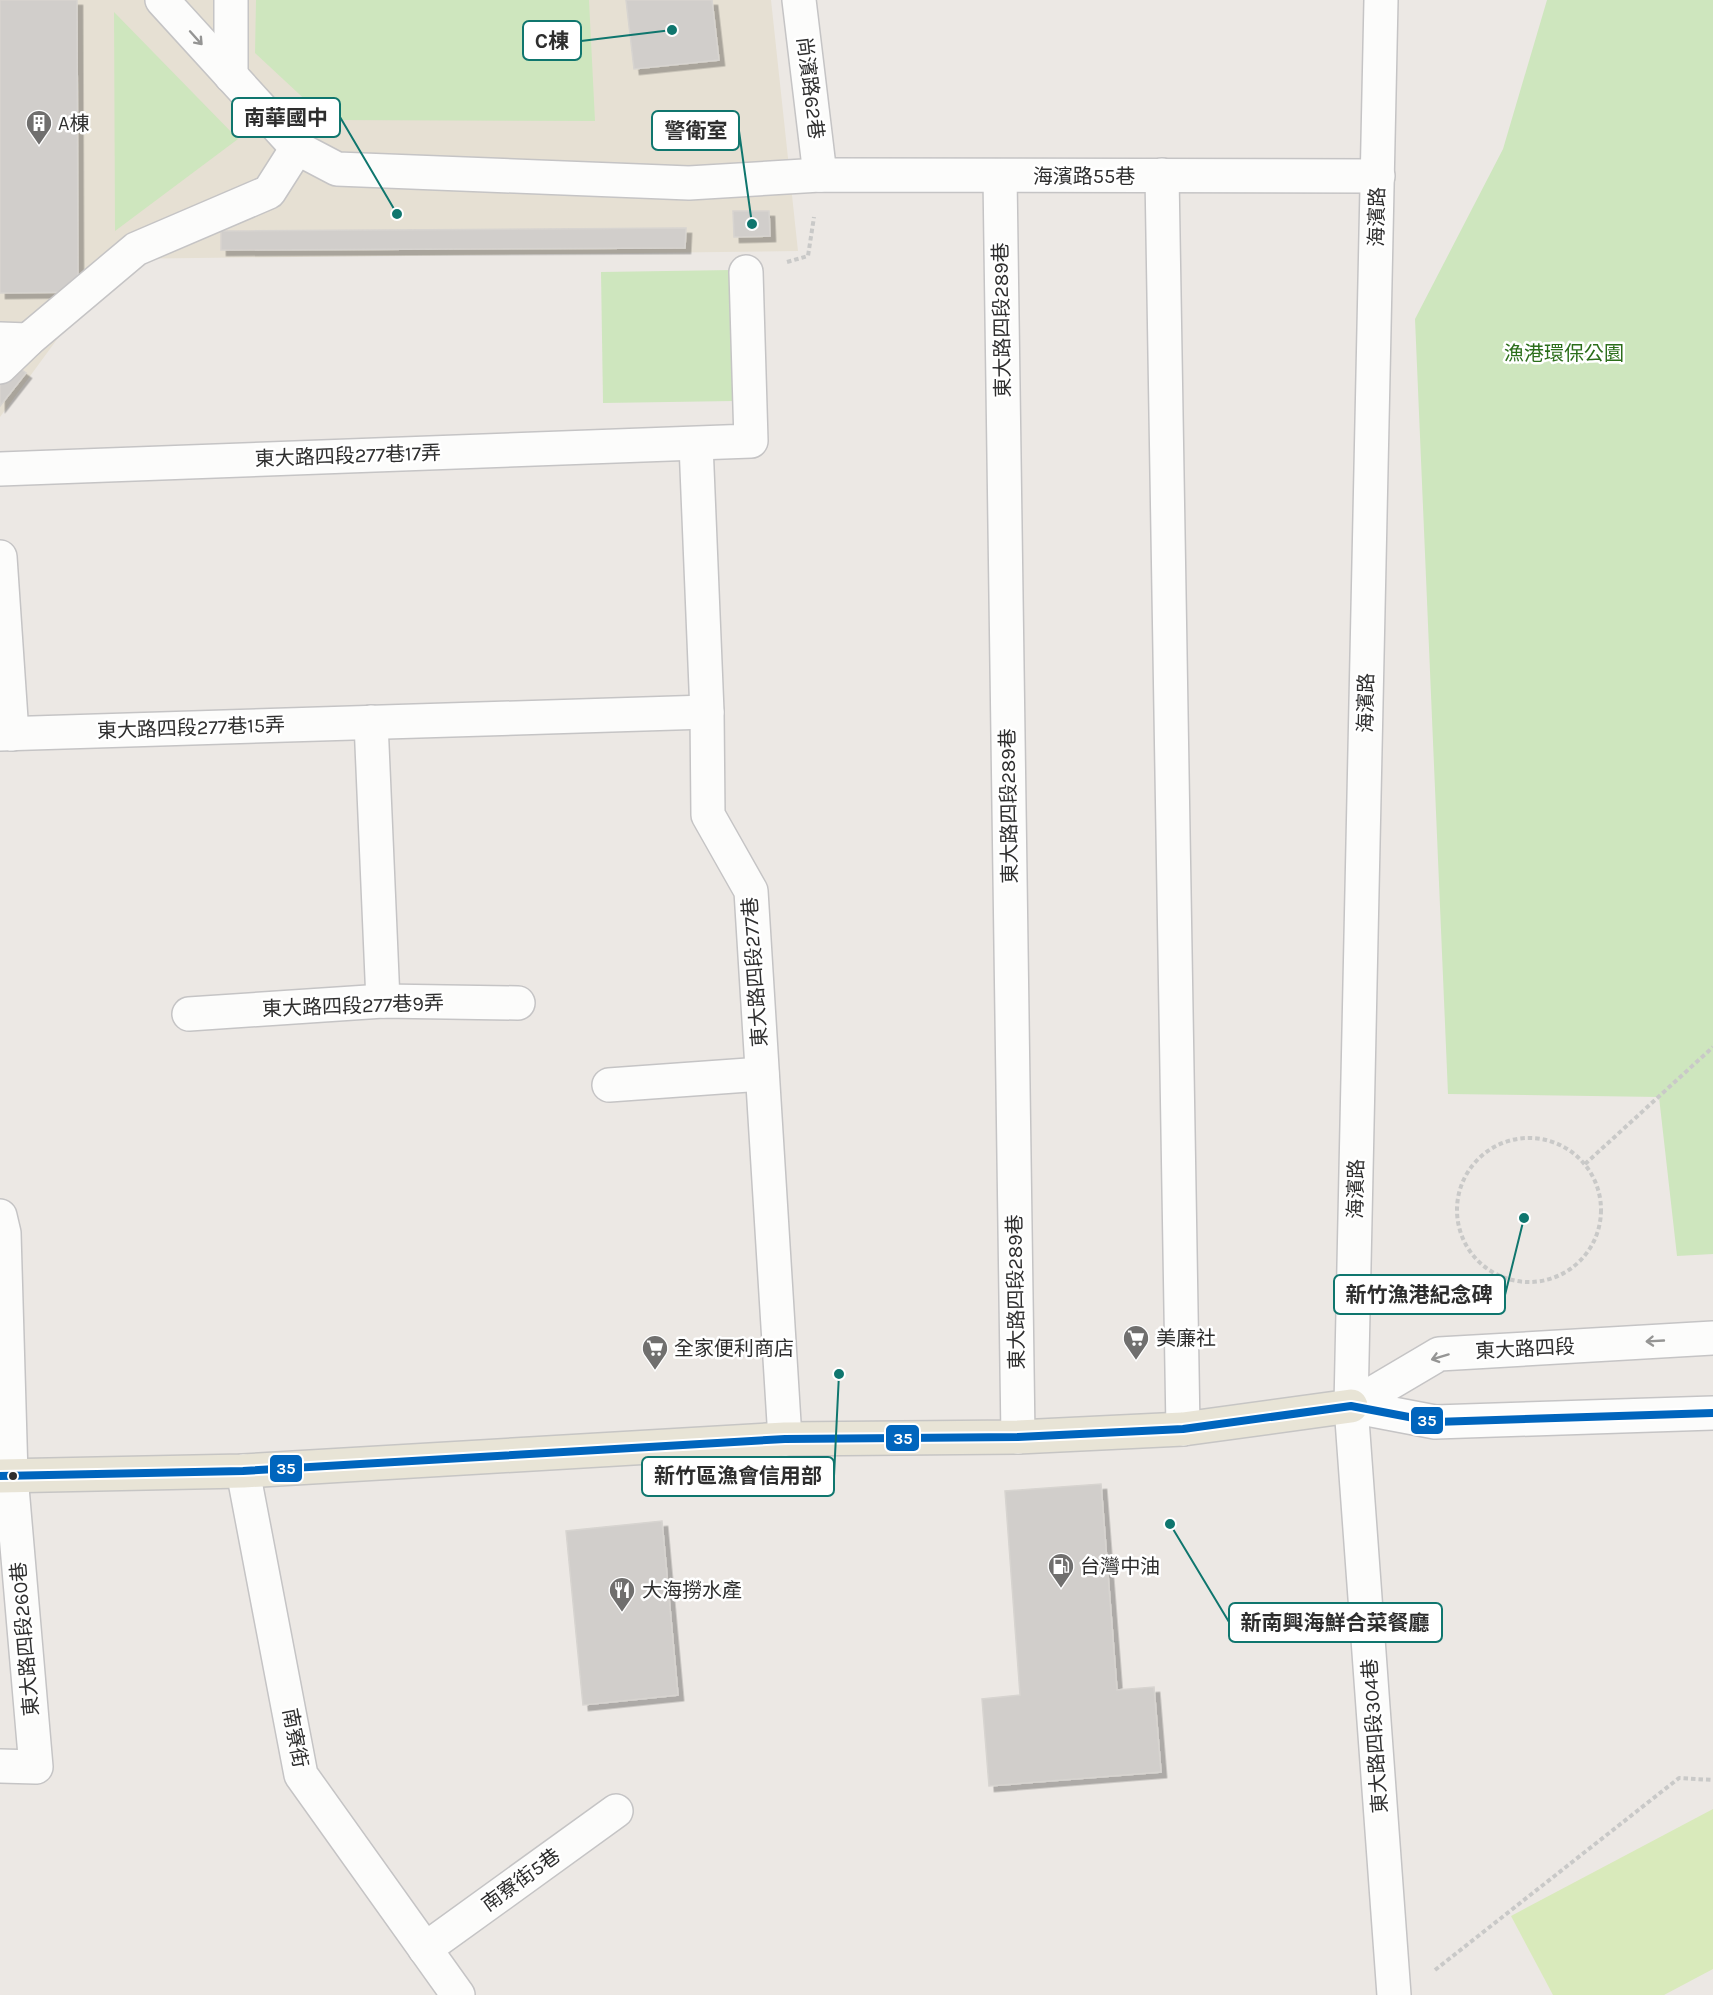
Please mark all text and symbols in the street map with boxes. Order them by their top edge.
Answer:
callout: C棟 [523,21,581,60]
text: C棟 [535,29,569,53]
one-way arrow [189,30,203,45]
street label: 尚濱路62巷 [792,35,828,141]
callout: 南華國中 [232,98,340,137]
text: 南華國中 [244,106,328,130]
building icon: A棟 [24,108,54,146]
callout: 警衛室 [652,111,739,150]
place label: A棟 [58,112,90,135]
text: 警衛室 [665,119,728,143]
street label: 海濱路55巷 [1033,165,1135,188]
street label: 海濱路 [1365,187,1389,247]
street label: 東大路四段289巷 [989,242,1015,398]
park label: 漁港環保公園 [1504,342,1624,365]
street label: 東大路四段277巷17弄 [254,441,442,471]
street label: 海濱路 [1354,673,1378,733]
street label: 東大路四段277巷15弄 [97,713,285,743]
street label: 東大路四段289巷 [996,728,1022,884]
street label: 東大路四段277巷 [738,896,772,1048]
street label: 東大路四段277巷9弄 [262,991,444,1021]
street label: 海濱路 [1344,1159,1368,1219]
street label: 東大路四段289巷 [1003,1214,1029,1370]
callout: 新竹漁港紀念碑 [1334,1275,1505,1314]
text: 新竹漁港紀念碑 [1346,1283,1493,1307]
supermarket icon: 美廉社 [1121,1323,1151,1361]
place label: 美廉社 [1156,1327,1216,1350]
supermarket icon: 全家便利商店 [640,1333,670,1371]
street label: 東大路四段 [1474,1335,1576,1363]
one-way arrow [1645,1336,1665,1347]
place label: 全家便利商店 [674,1337,794,1360]
one-way arrow [1430,1352,1449,1363]
line badge: 35 [1410,1406,1444,1435]
text: 35 [1417,1411,1437,1430]
line badge: 35 [885,1424,920,1452]
text: 35 [893,1429,913,1448]
line badge: 35 [269,1454,303,1483]
callout: 新竹區漁會信用部 [642,1457,834,1496]
text: 35 [276,1459,296,1478]
text: 新竹區漁會信用部 [654,1464,822,1488]
unlabelled marker [7,1470,19,1482]
fuel station icon: 台灣中油 [1046,1551,1076,1589]
place label: 台灣中油 [1080,1555,1160,1578]
street label: 東大路四段260巷 [7,1561,43,1717]
restaurant icon: 大海撈水產 [607,1575,637,1613]
place label: 大海撈水產 [642,1579,742,1602]
callout: 新南興海鮮合菜餐廳 [1229,1603,1442,1642]
text: 新南興海鮮合菜餐廳 [1241,1611,1430,1635]
street label: 東大路四段304巷 [1358,1658,1392,1814]
street label: 南寮街 [278,1706,312,1770]
street label: 南寮街5巷 [477,1844,565,1916]

